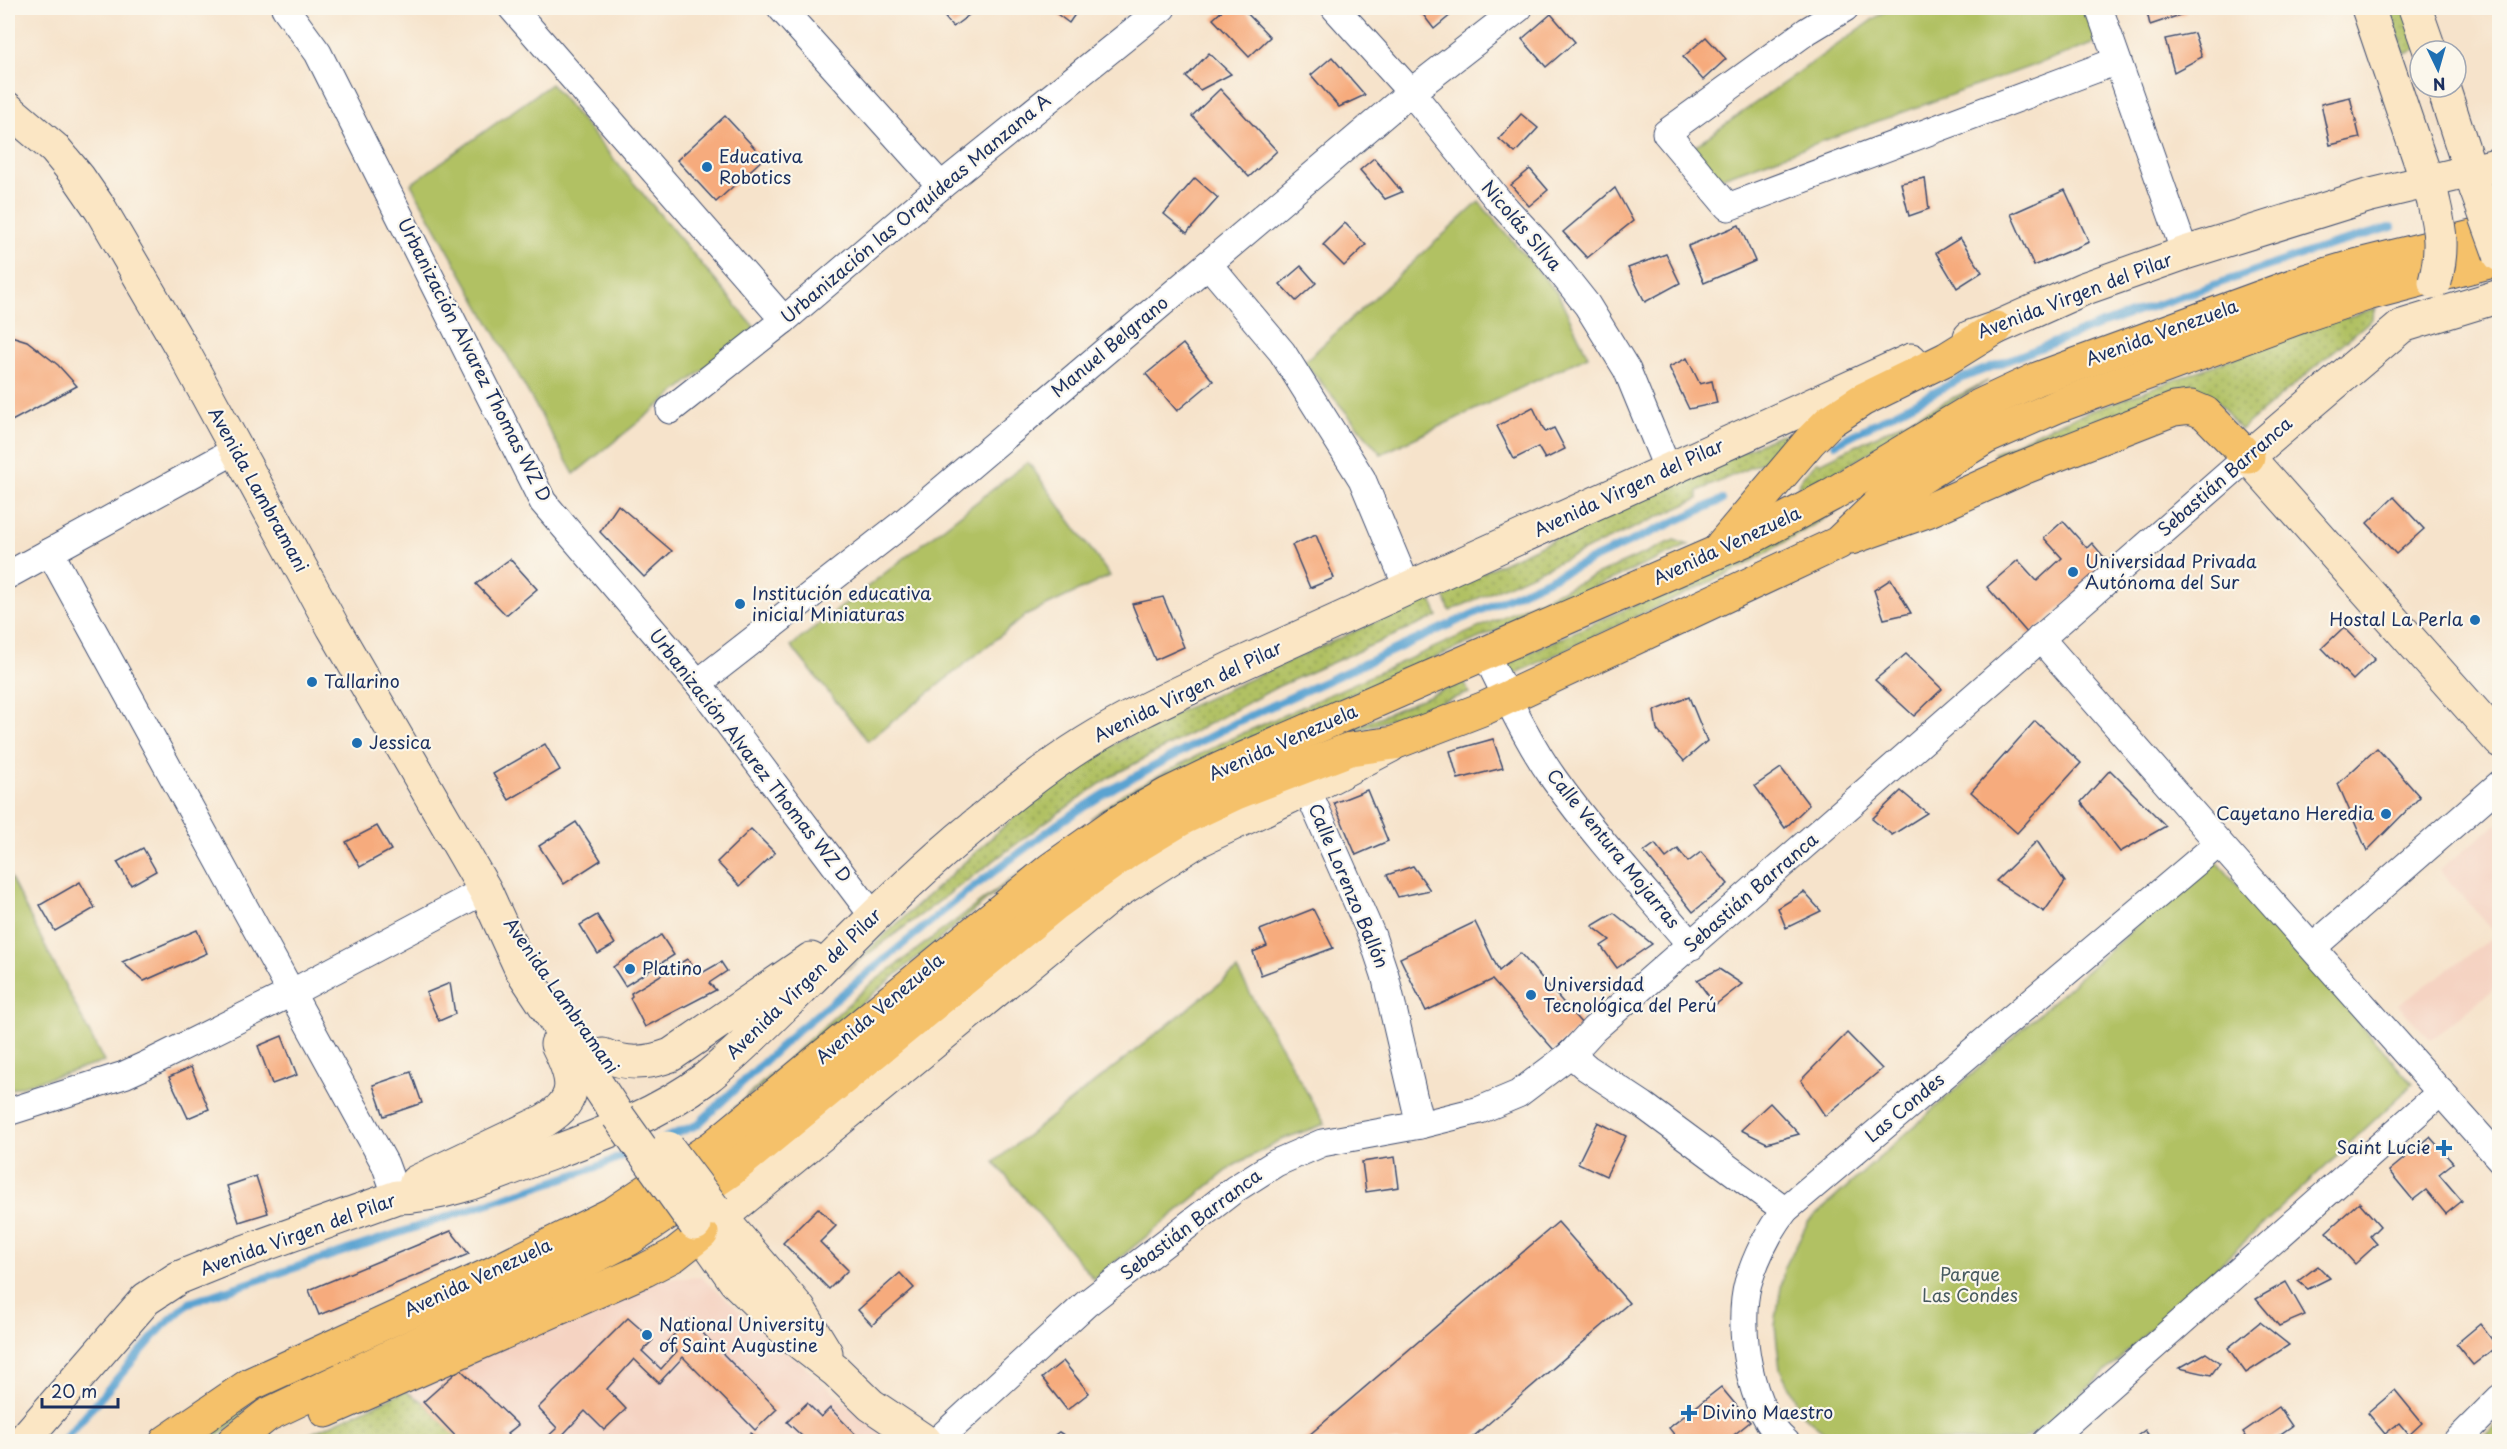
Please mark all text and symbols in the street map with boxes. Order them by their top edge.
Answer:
north arrow [2408,39,2468,99]
text: N [2432,72,2447,97]
street label: Urbanización las Orquídeas Manzana A [774,86,1056,329]
place label: Educativa Robotics [719,142,803,190]
marker: Educativa Robotics [700,160,714,174]
street label: Nicolás SIlva [1475,174,1569,276]
street label: Urbanización Alvarez Thomas WZ D [392,213,559,506]
street label: Avenida Virgen del Pilar [1973,245,2177,344]
street label: Manuel Belgrano [1045,289,1174,403]
street label: Avenida Venezuela [2082,291,2242,372]
street label: Avenida Lambramani [203,402,316,577]
street label: Sebastián Barranca [2151,409,2298,542]
street label: Avenida Virgen del Pilar [1529,430,1729,543]
street label: Avenida Venezuela [1648,498,1805,591]
place label: Universidad Privada Autónoma del Sur [2085,547,2257,595]
marker: Universidad Privada Autónoma del Sur [2066,565,2080,579]
place label: Institución educativa inicial Miniaturas [752,579,932,627]
marker: Institución educativa inicial Miniaturas [733,597,747,611]
place label: Hostal La Perla [2329,605,2464,632]
marker: Hostal La Perla [2468,613,2482,627]
street label: Urbanización Alvarez Thomas WZ D [643,622,859,888]
street label: Avenida Virgen del Pilar [1088,633,1287,748]
place label: Tallarino [324,667,400,694]
marker: Tallarino [305,675,319,689]
street label: Avenida Venezuela [1204,696,1362,787]
place label: Jessica [369,728,432,755]
marker: Jessica [350,736,364,750]
street label: Calle Ventura Mojarras [1541,762,1687,934]
street label: Calle Lorenzo Ballón [1302,799,1396,972]
place label: Cayetano Heredia [2216,799,2375,826]
marker: Cayetano Heredia [2379,807,2393,821]
street label: Sebastián Barranca [1677,825,1824,958]
street label: Avenida Virgen del Pilar [719,901,887,1064]
street label: Avenida Lambramani [498,912,626,1079]
street label: Avenida Venezuela [809,946,950,1070]
place label: Platino [642,954,702,981]
marker: Platino [623,962,637,976]
place label: Universidad Tecnológica del Perú [1543,970,1716,1018]
marker: Universidad Tecnológica del Perú [1524,988,1538,1002]
street label: Las Condes [1859,1066,1950,1148]
place label: Saint Lucie [2337,1133,2430,1160]
marker: Saint Lucie [2435,1139,2453,1157]
street label: Sebastián Barranca [1114,1161,1267,1286]
street label: Avenida Virgen del Pilar [196,1185,400,1282]
street label: Avenida Venezuela [399,1230,556,1323]
park label: Parque Las Condes [1922,1260,2018,1308]
place label: National University of Saint Augustine [659,1310,825,1358]
marker: National University of Saint Augustine [640,1328,654,1342]
scale bar [42,1371,118,1409]
text: 20 m [51,1377,97,1404]
place label: Divino Maestro [1702,1398,1833,1425]
marker: Divino Maestro [1680,1404,1698,1422]

